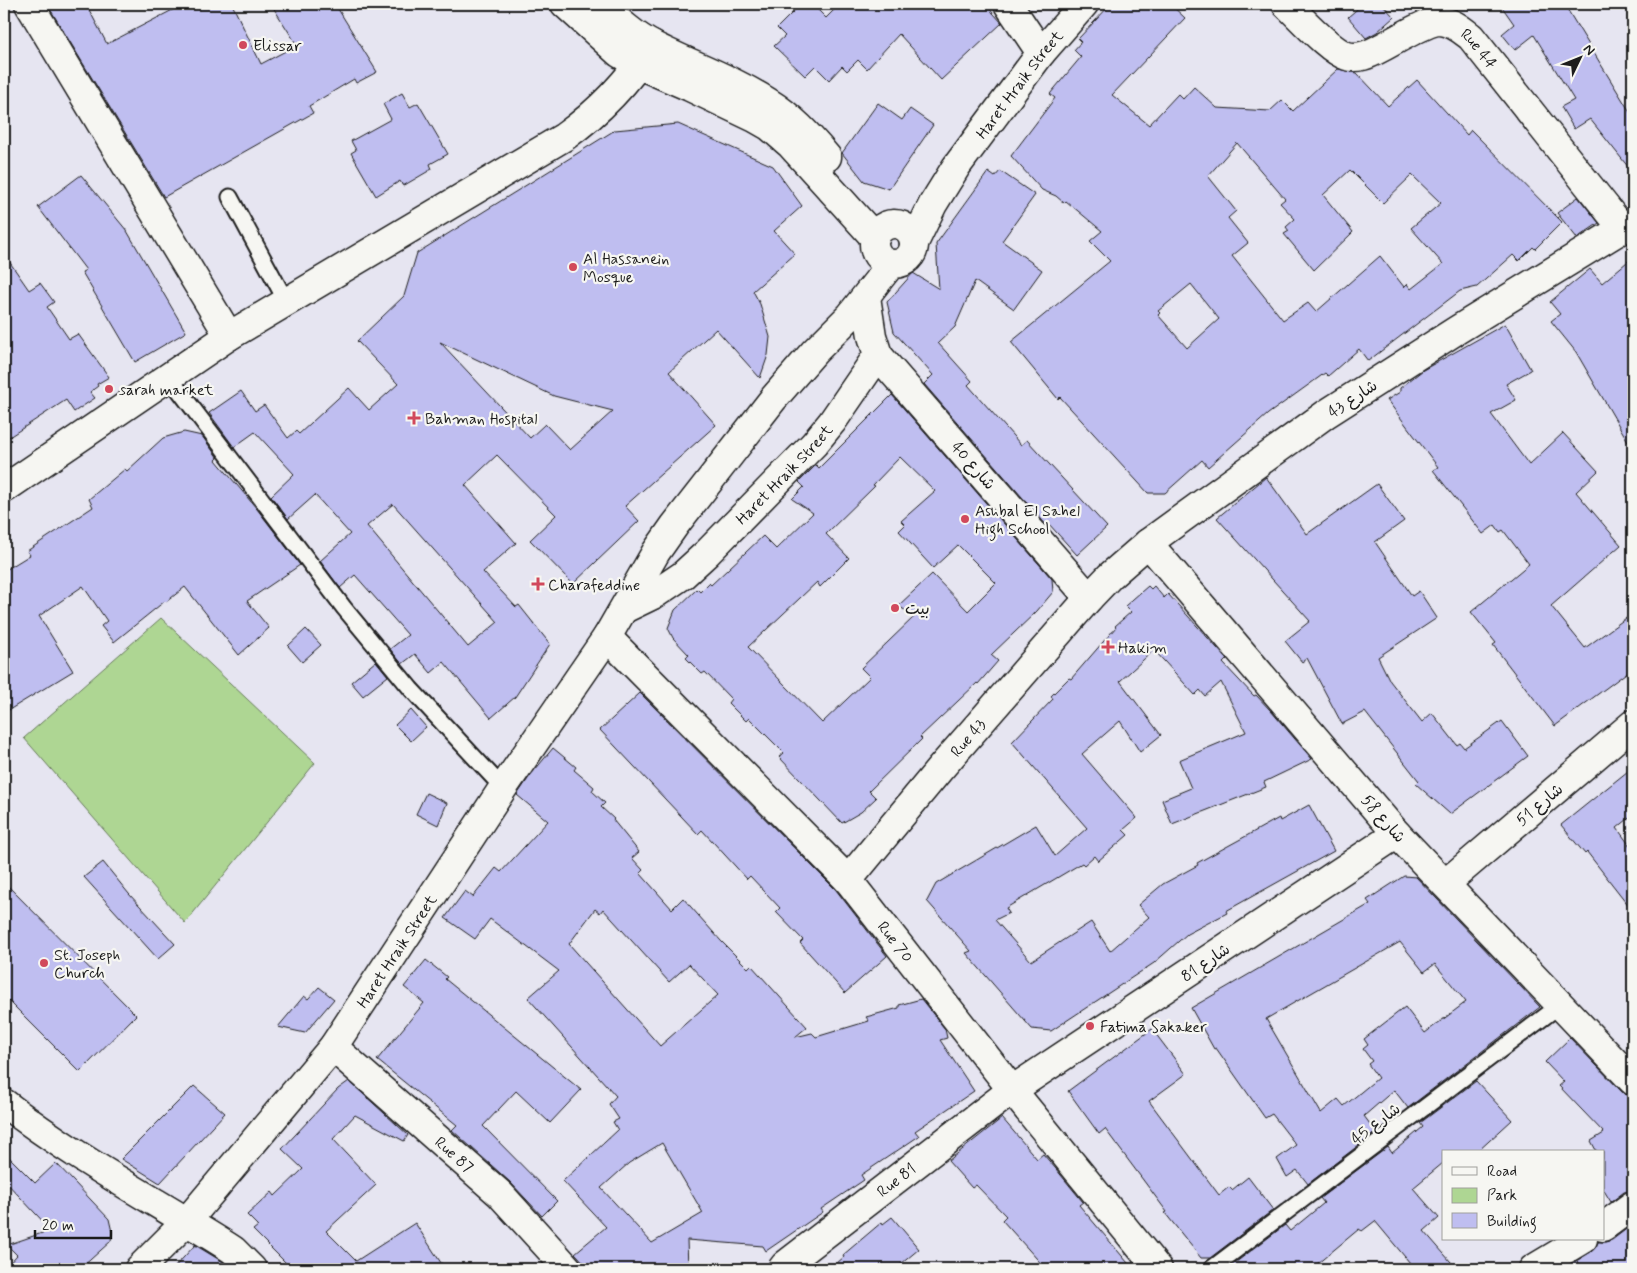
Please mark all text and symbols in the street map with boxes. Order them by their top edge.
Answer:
street label: Rue 44 [1456,24,1501,74]
street label: Haret Hraik Street [972,26,1069,143]
north arrow [1554,32,1604,82]
place label: Elissar [253,36,302,57]
marker: Elissar [237,39,249,51]
text: N [1579,40,1599,59]
place label: Al Hassanein Mosque [583,249,669,288]
marker: Al Hassanein Mosque [567,261,579,273]
street label: شارع 43 [1324,375,1382,423]
place label: sarah market [119,380,214,401]
marker: sarah market [103,383,115,395]
place label: Bahman Hospital [425,409,538,430]
marker: Bahman Hospital [407,411,421,425]
street label: Haret Hraik Street [732,420,838,530]
street label: شارع 40 [946,437,1000,495]
place label: Ashbal El Sahel High School [975,501,1080,541]
marker: Ashbal El Sahel High School [959,513,971,525]
place label: Charafeddine [548,575,640,596]
marker: Charafeddine [532,578,544,590]
place label: بيت [905,599,930,620]
marker: بيت [889,602,901,614]
place label: Hakim [1118,638,1167,659]
marker: Hakim [1102,641,1114,653]
street label: Rue 43 [946,715,991,762]
street label: شارع 51 [1512,779,1568,831]
street label: شارع 58 [1356,790,1410,848]
street label: Haret Hraik Street [352,890,443,1012]
street label: Rue 70 [872,917,917,967]
street label: شارع 81 [1177,939,1234,987]
place label: St. Joseph Church [54,945,121,984]
marker: St. Joseph Church [38,957,50,969]
place label: Fatima Sakaker [1100,1017,1207,1038]
marker: Fatima Sakaker [1084,1020,1096,1032]
street label: شارع 45 [1347,1099,1405,1150]
street label: Rue 87 [430,1132,478,1178]
legend [1442,1150,1604,1240]
street label: Rue 81 [873,1159,921,1202]
text: Road [1487,1162,1517,1182]
text: Park [1487,1186,1517,1206]
scale bar [35,1208,111,1240]
text: Building [1487,1212,1537,1233]
text: 20 m [42,1216,74,1236]

